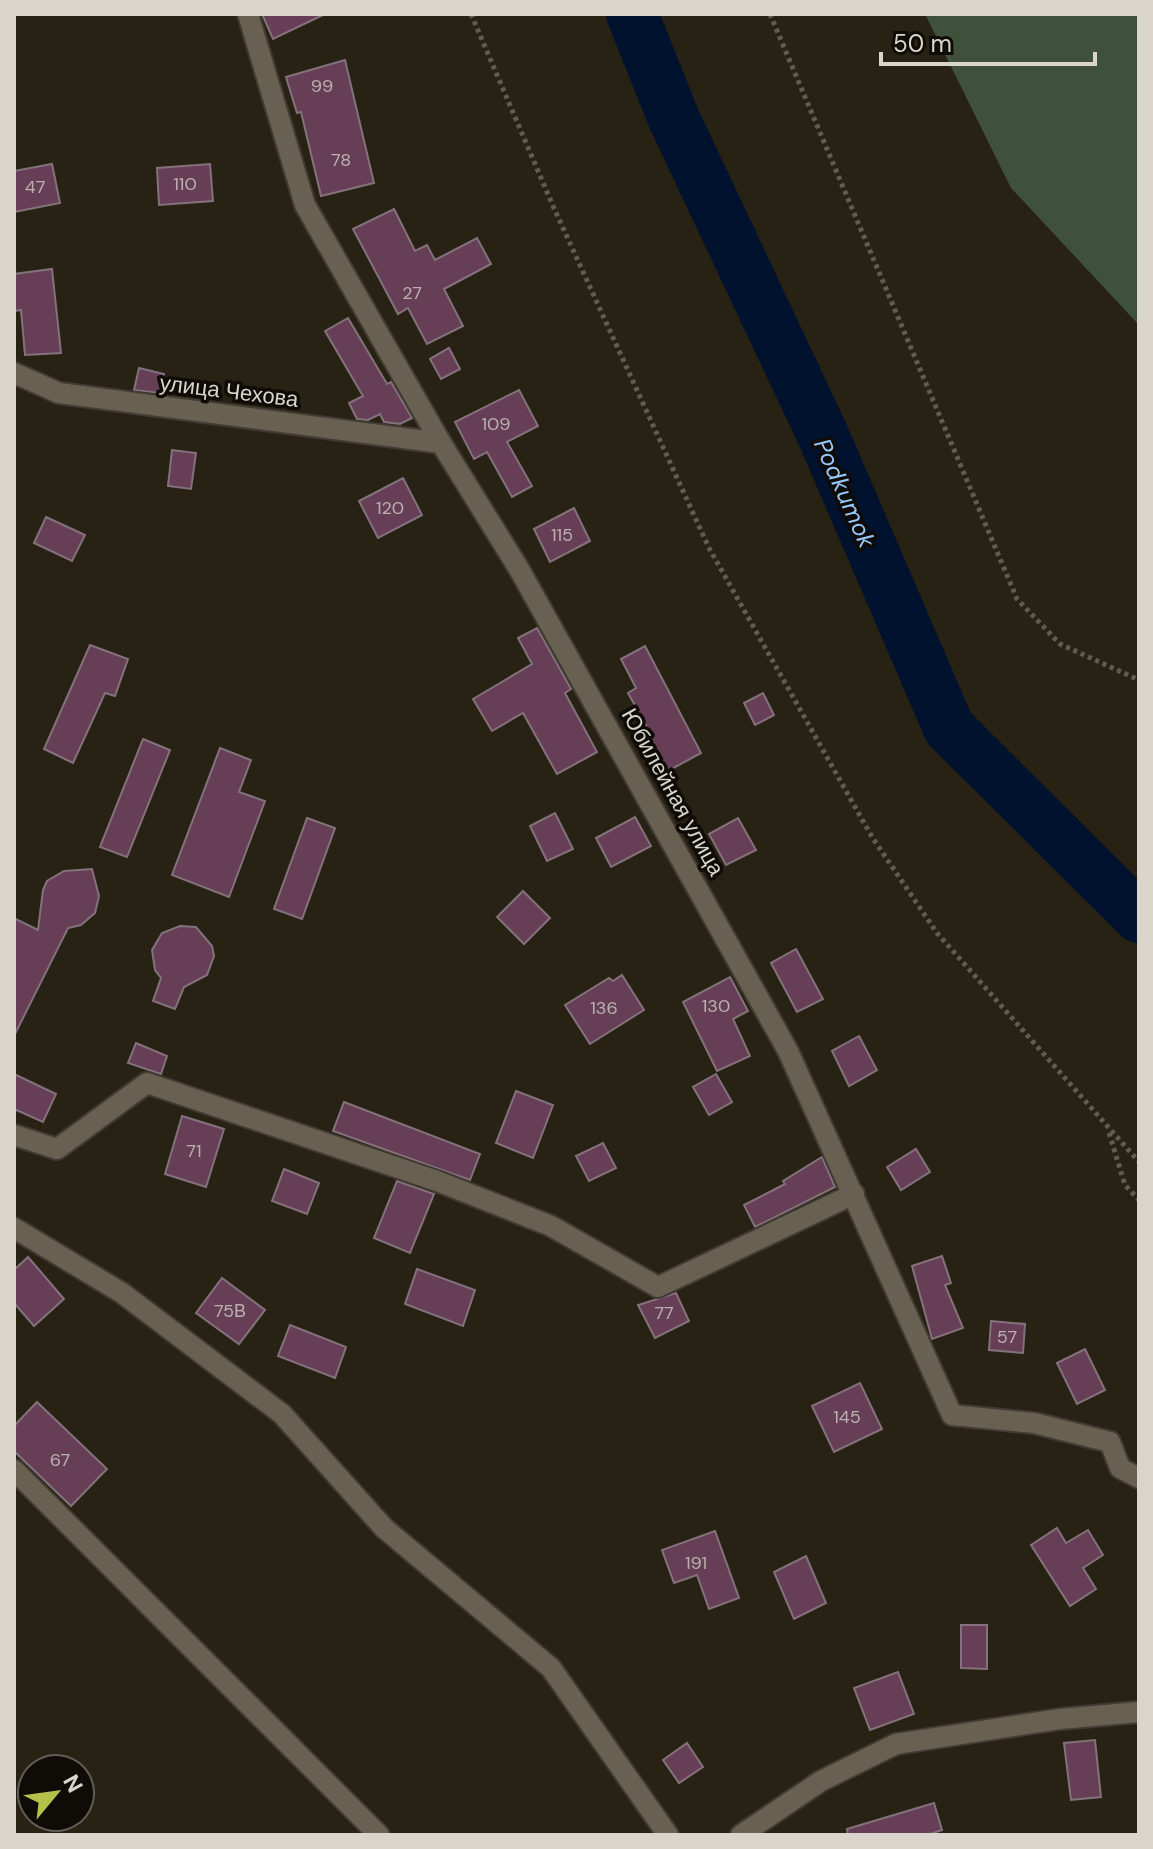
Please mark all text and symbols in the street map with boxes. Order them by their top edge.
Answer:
scale bar [881,16,1095,66]
text: 50 m [893,28,952,59]
house number: 99 [311,74,333,98]
house number: 78 [331,148,351,172]
house number: 110 [173,172,197,196]
house number: 47 [25,175,45,199]
house number: 27 [402,281,422,305]
street label: улица Чехова [158,368,301,414]
house number: 109 [481,412,511,436]
water label: Podkumok [807,433,883,553]
house number: 120 [376,496,404,520]
house number: 115 [551,523,573,547]
street label: Юбилейная улица [615,703,731,882]
house number: 130 [702,994,730,1018]
house number: 136 [590,996,618,1020]
house number: 71 [186,1139,202,1163]
house number: 75В [214,1299,246,1323]
house number: 77 [654,1301,674,1325]
house number: 57 [997,1325,1017,1349]
house number: 145 [833,1405,861,1429]
house number: 67 [50,1448,70,1472]
house number: 191 [685,1551,707,1575]
north arrow [16,1753,96,1833]
text: N [56,1769,90,1798]

